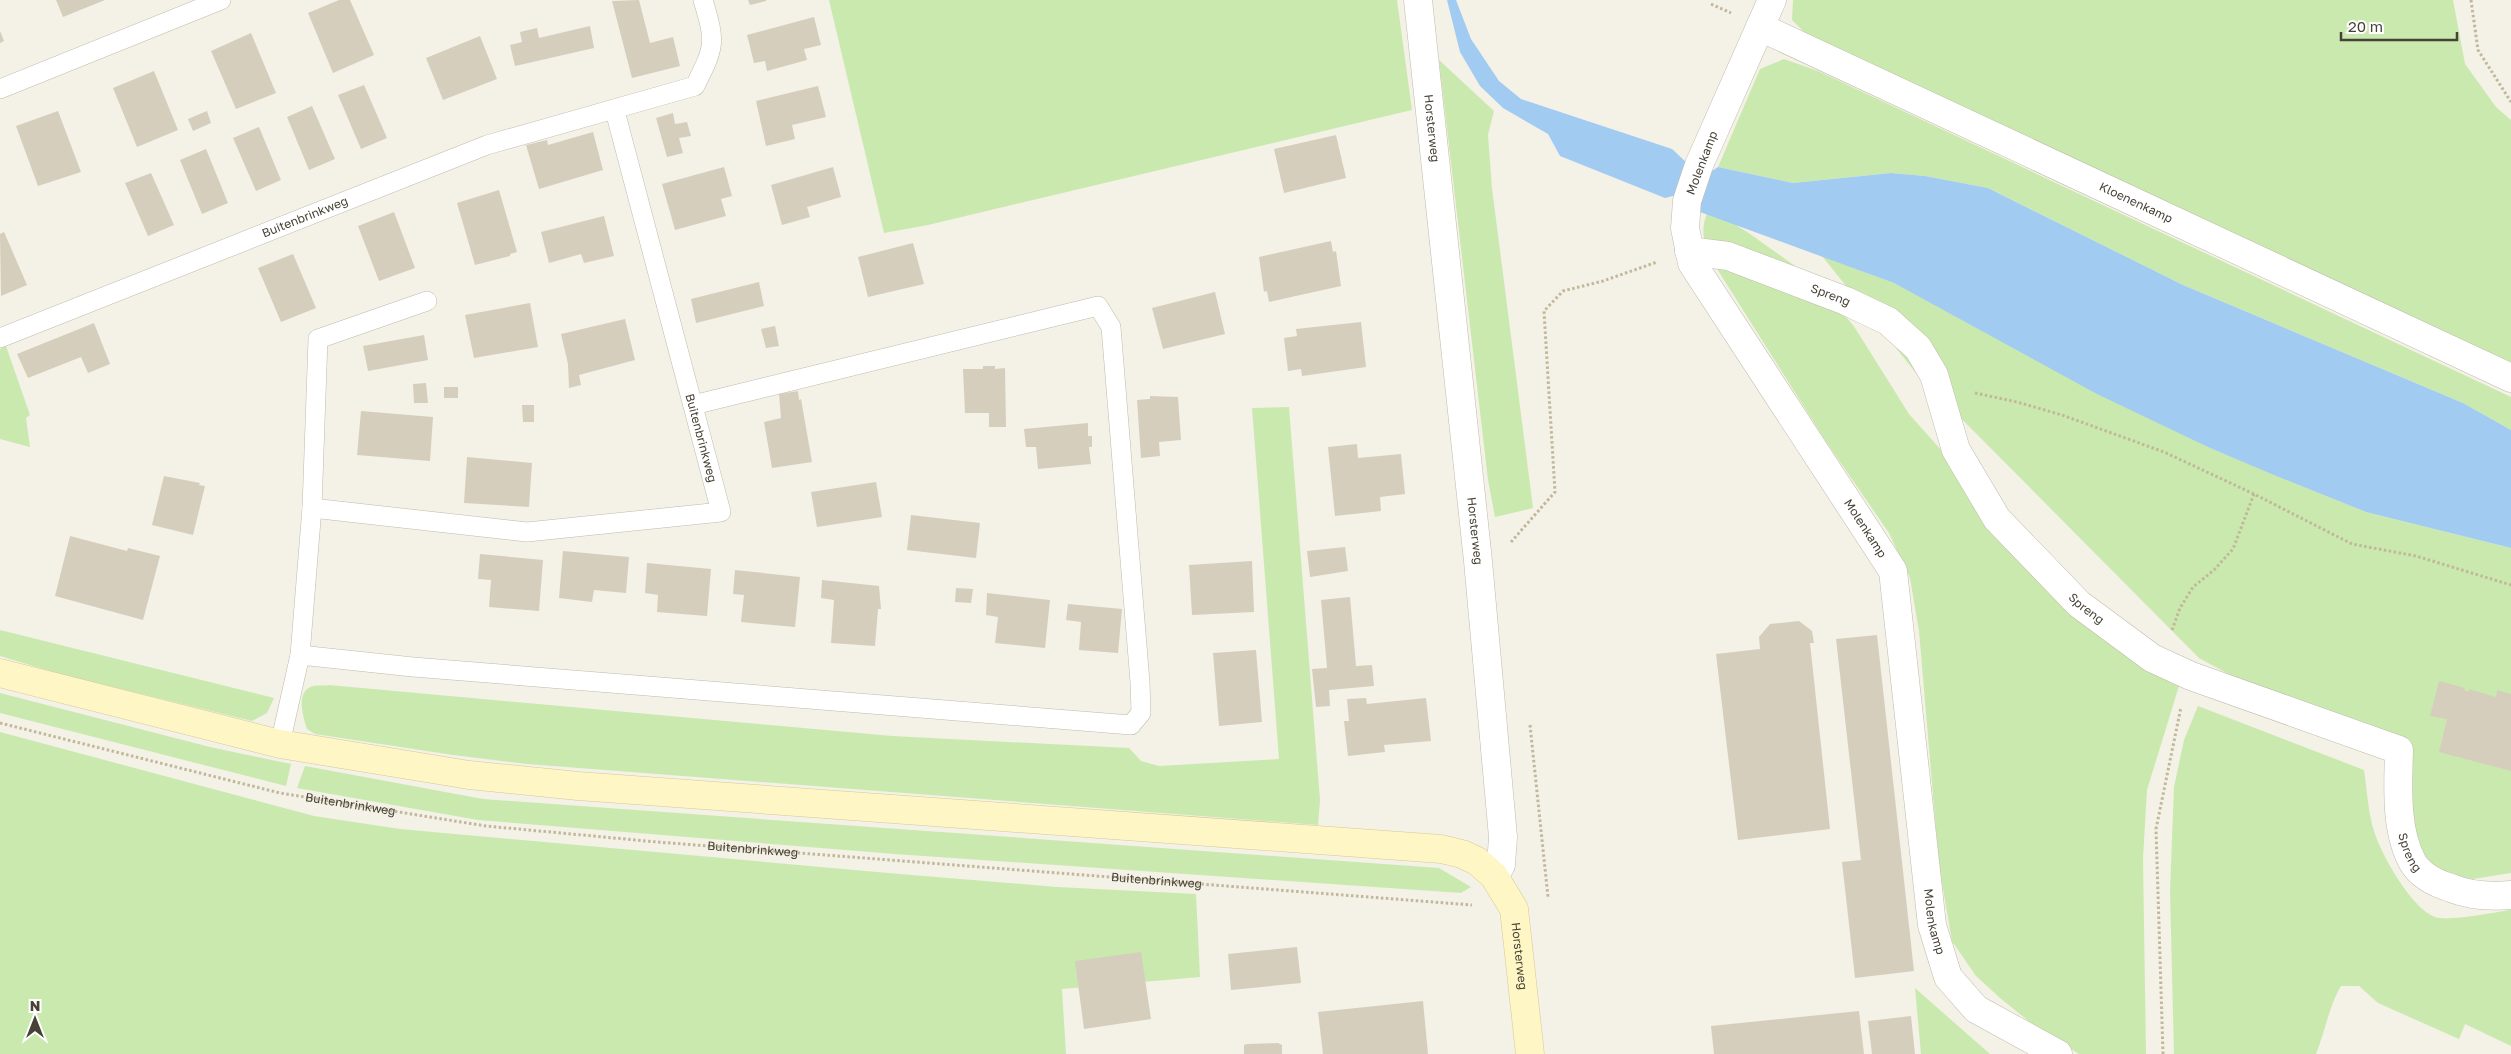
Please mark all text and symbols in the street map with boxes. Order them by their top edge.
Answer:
scale bar [2341,10,2457,42]
text: 20 m [2348,17,2383,35]
street label: Horsterweg [1421,94,1443,163]
street label: Molenkamp [1683,129,1721,197]
street label: Kloenenkamp [2097,179,2175,226]
street label: Buitenbrinkweg [260,193,350,240]
street label: Spreng [1809,280,1853,309]
street label: Buitenbrinkweg [682,392,721,484]
street label: Horsterweg [1464,496,1486,565]
street label: Molenkamp [1841,496,1890,560]
street label: Spreng [2066,590,2107,627]
street label: Buitenbrinkweg [304,789,397,818]
street label: Spreng [2395,831,2425,875]
street label: Buitenbrinkweg [707,838,799,860]
street label: Buitenbrinkweg [1110,869,1203,891]
street label: Molenkamp [1921,888,1949,956]
street label: Horsterweg [1509,921,1531,991]
north arrow [10,994,60,1044]
text: N [30,997,40,1014]

